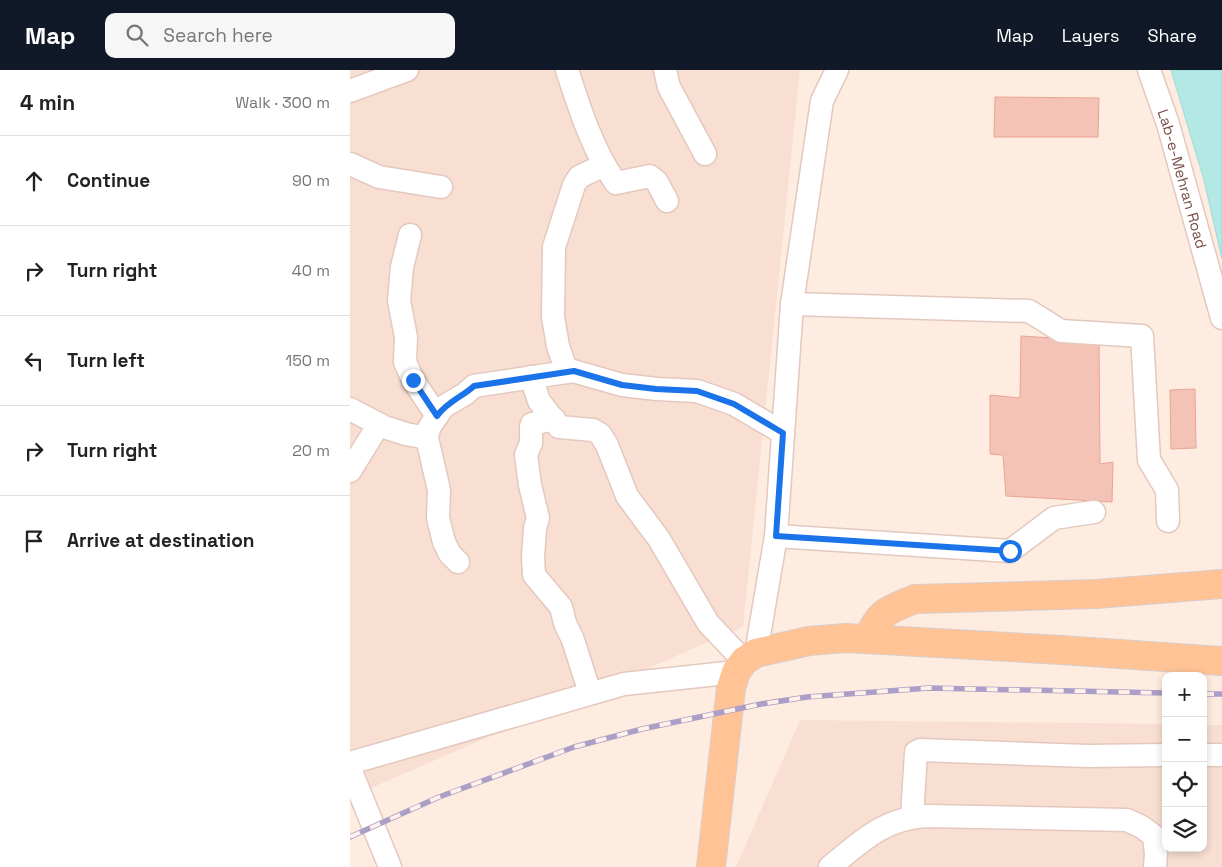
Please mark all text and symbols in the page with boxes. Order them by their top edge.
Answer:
search box [105,13,455,58]
text: Map [25,20,75,51]
icon: search [123,21,151,49]
text: Search here [163,23,273,48]
text: Map [996,24,1034,47]
text: Layers [1062,24,1119,47]
text: Share [1147,24,1197,47]
text: 4 min [20,89,75,116]
text: Walk · 300 m [235,92,330,113]
street label: Lab-e-Mehran Road [1154,106,1212,251]
icon: ahead [20,167,48,195]
text: Continue [67,168,150,193]
text: 90 m [292,170,330,191]
icon: right [20,257,48,285]
text: Turn right [67,258,157,283]
text: 40 m [292,260,330,281]
icon: left [20,347,48,375]
text: Turn left [67,348,145,373]
text: 150 m [286,350,330,371]
route end [402,369,425,392]
icon: right [20,437,48,465]
text: Turn right [67,438,157,463]
text: 20 m [292,440,330,461]
icon: arrive [20,527,48,555]
text: Arrive at destination [67,528,255,553]
route start [999,540,1022,563]
map controls [1162,672,1207,852]
button: + [1162,672,1207,717]
button: − [1162,717,1207,762]
button: locate [1162,762,1207,807]
button: layers [1162,807,1207,852]

